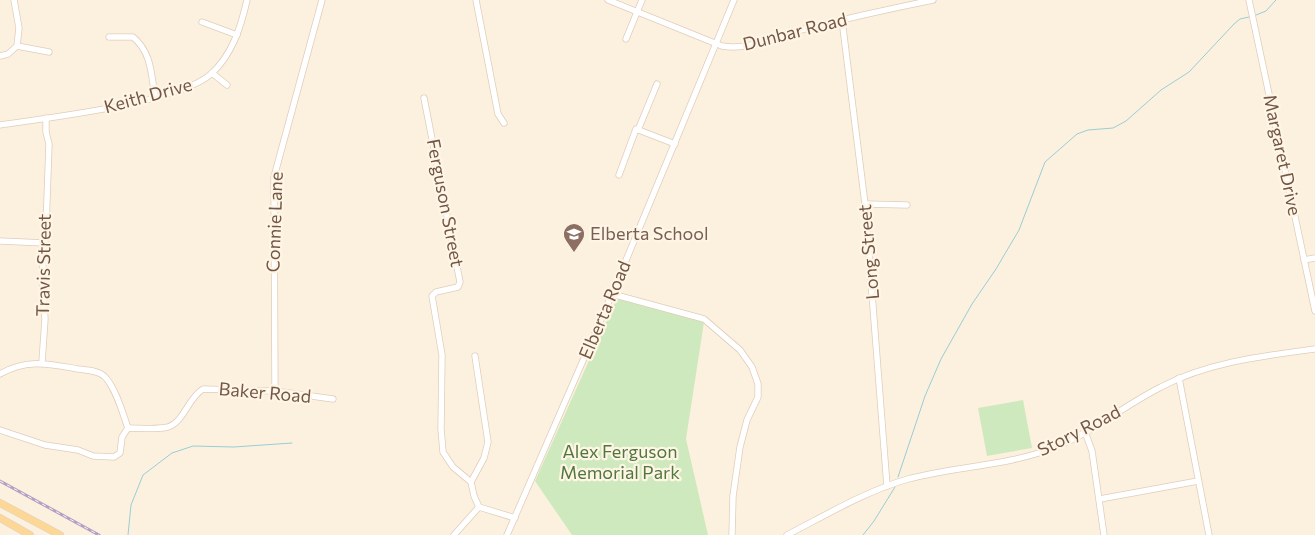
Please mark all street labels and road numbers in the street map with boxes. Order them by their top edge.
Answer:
street label: Dunbar Road [740,7,849,55]
street label: Keith Drive [101,73,194,117]
street label: Margaret Drive [1259,92,1307,217]
street label: Ferguson Street [423,137,469,269]
street label: Connie Lane [261,171,287,273]
street label: Long Street [853,204,883,301]
street label: Travis Street [31,213,55,316]
street label: Elberta Road [573,257,635,362]
street label: Baker Road [218,377,312,407]
street label: Story Road [1033,400,1124,460]

